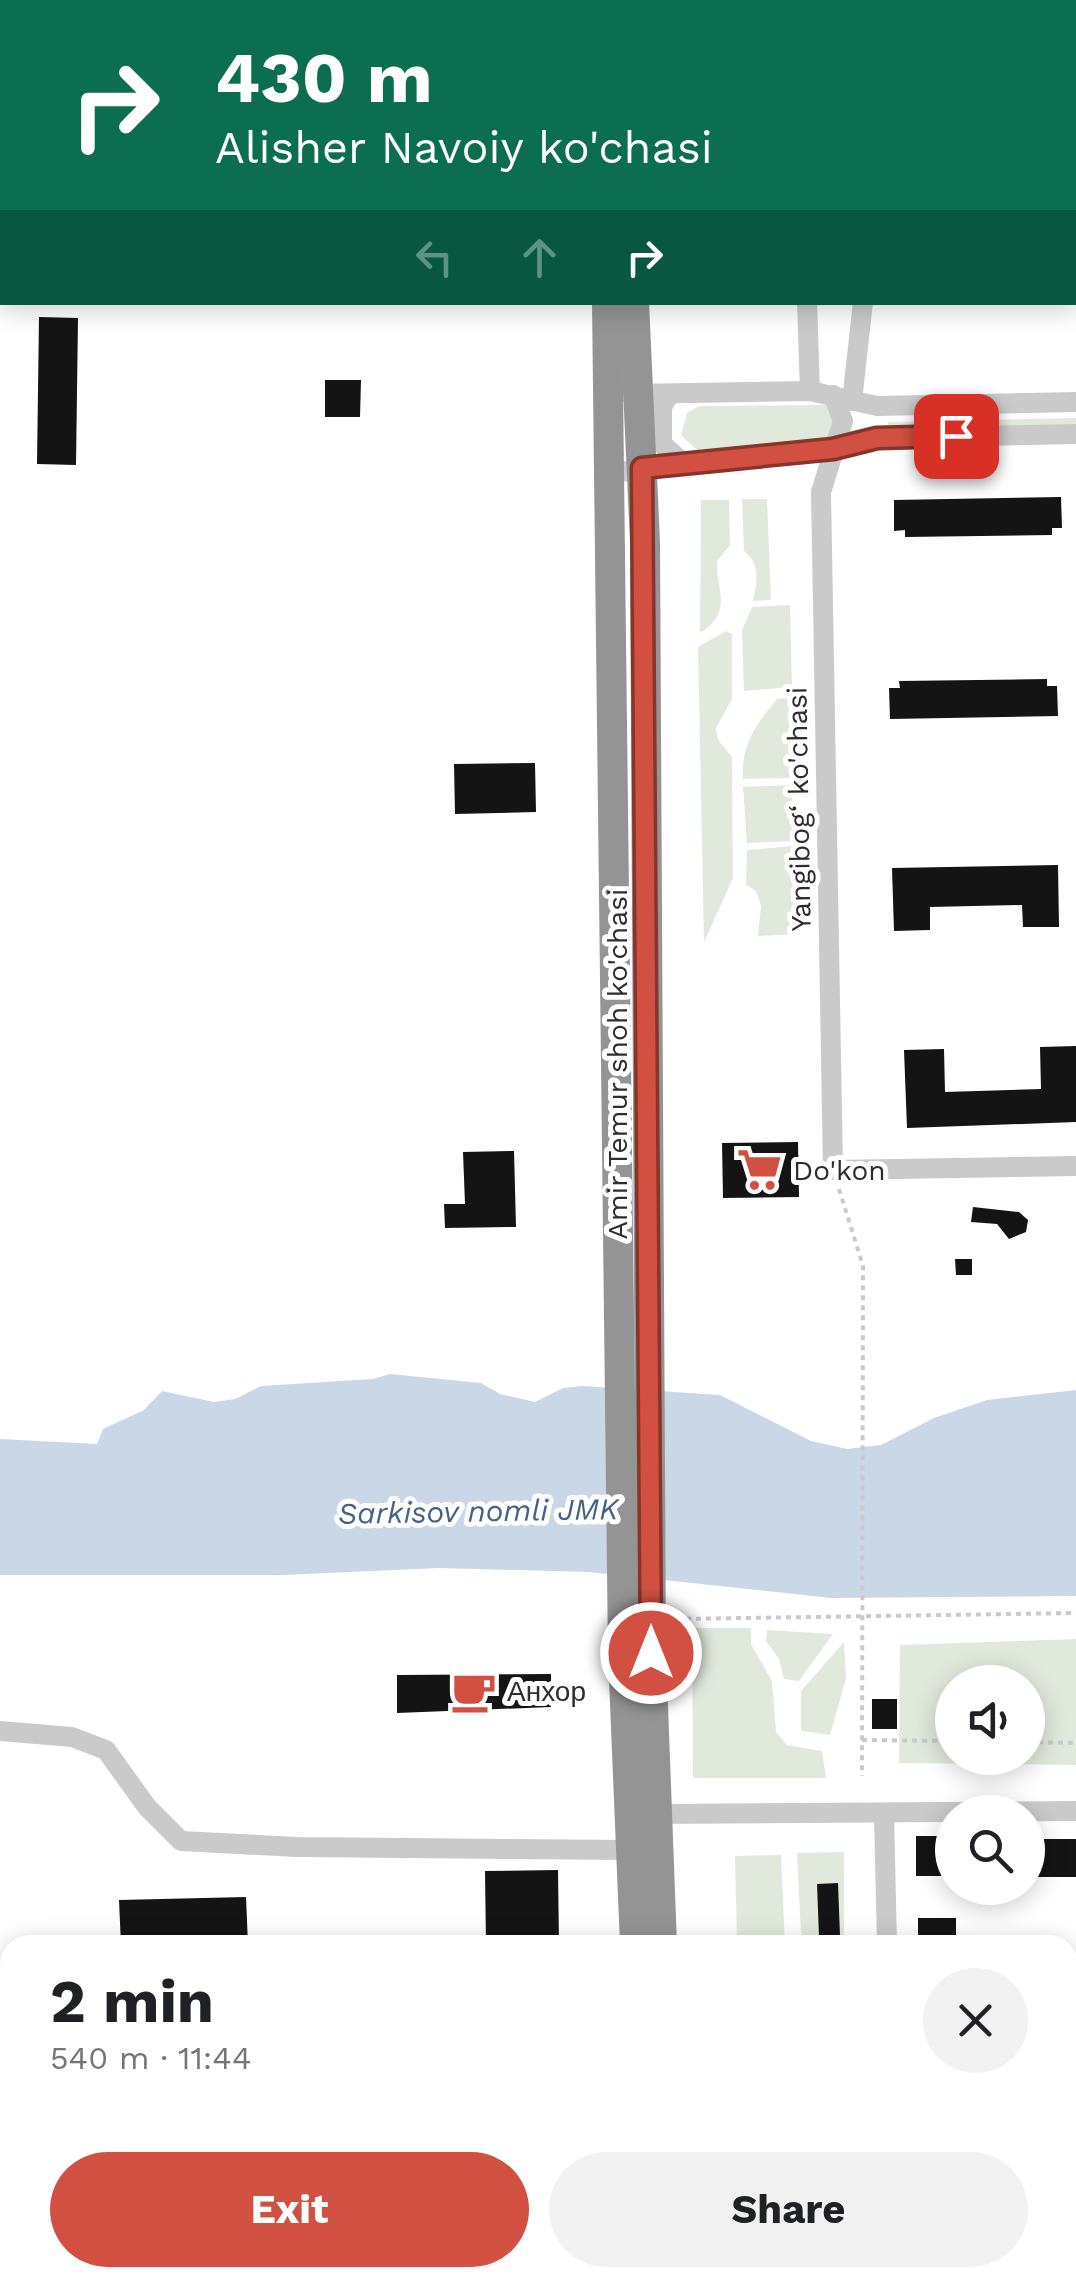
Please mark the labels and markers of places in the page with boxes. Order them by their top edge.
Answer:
pin [914,394,999,479]
supermarket icon: Do'kon [736,1146,784,1194]
place label: Do'kon [793,1154,886,1187]
cafe icon: Анхор [450,1667,498,1715]
place label: Анхор [507,1675,586,1708]

